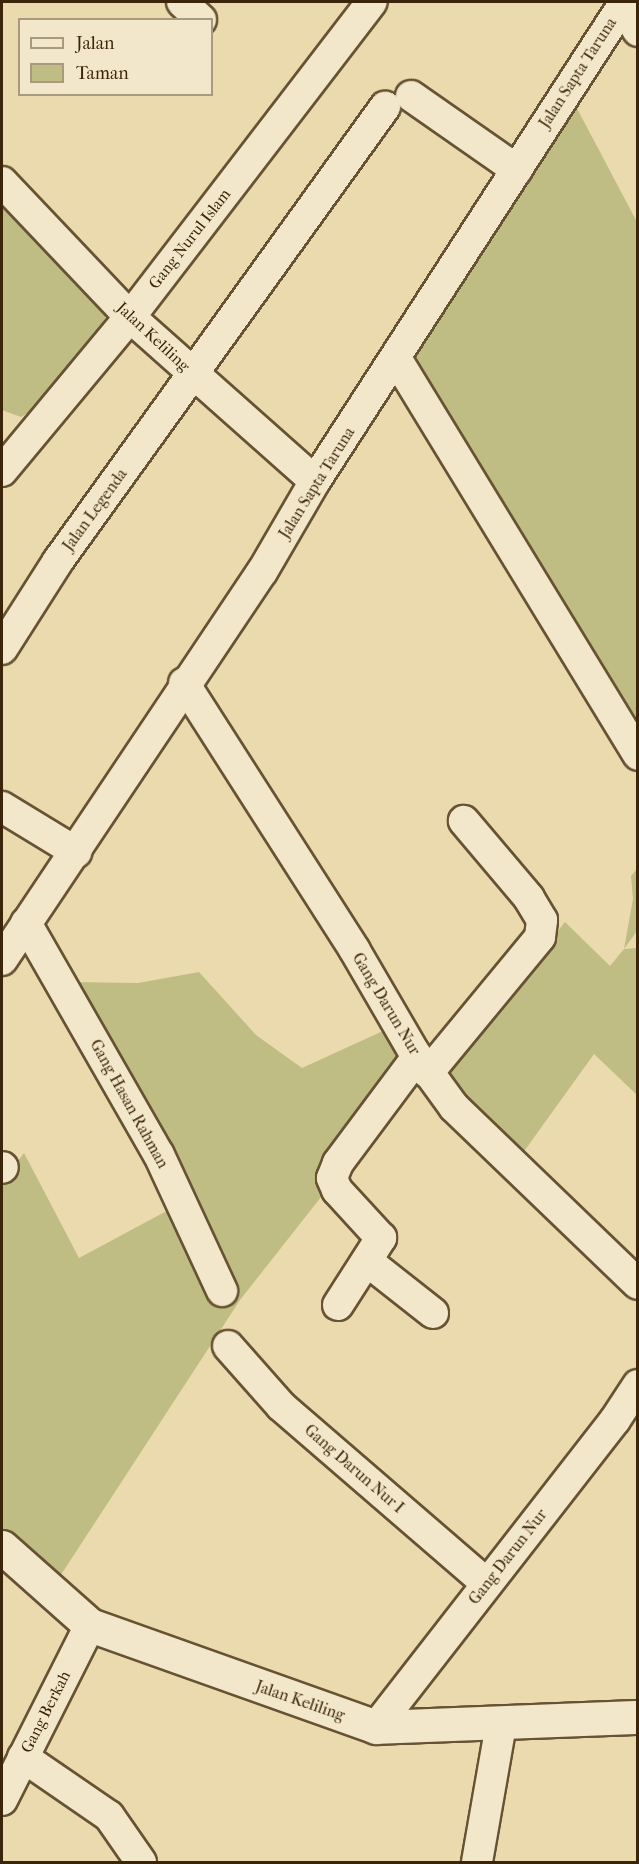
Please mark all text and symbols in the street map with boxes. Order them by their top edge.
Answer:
street label: Jalan Sapta Taruna [535,14,621,132]
legend [18,18,213,96]
text: Jalan [76,33,114,54]
text: Taman [76,63,129,84]
street label: Gang Nurul Islam [145,185,235,293]
street label: Jalan Keliling [112,298,194,376]
street label: Jalan Sapta Taruna [275,424,359,542]
street label: Jalan Legenda [59,465,131,555]
street label: Gang Darun Nur [348,949,424,1059]
street label: Gang Hasan Rahman [86,1036,172,1172]
street label: Gang Darun Nur I [300,1421,408,1517]
street label: Gang Darun Nur [465,1505,551,1609]
street label: Gang Berkah [17,1668,75,1756]
street label: Jalan Keliling [253,1677,347,1725]

